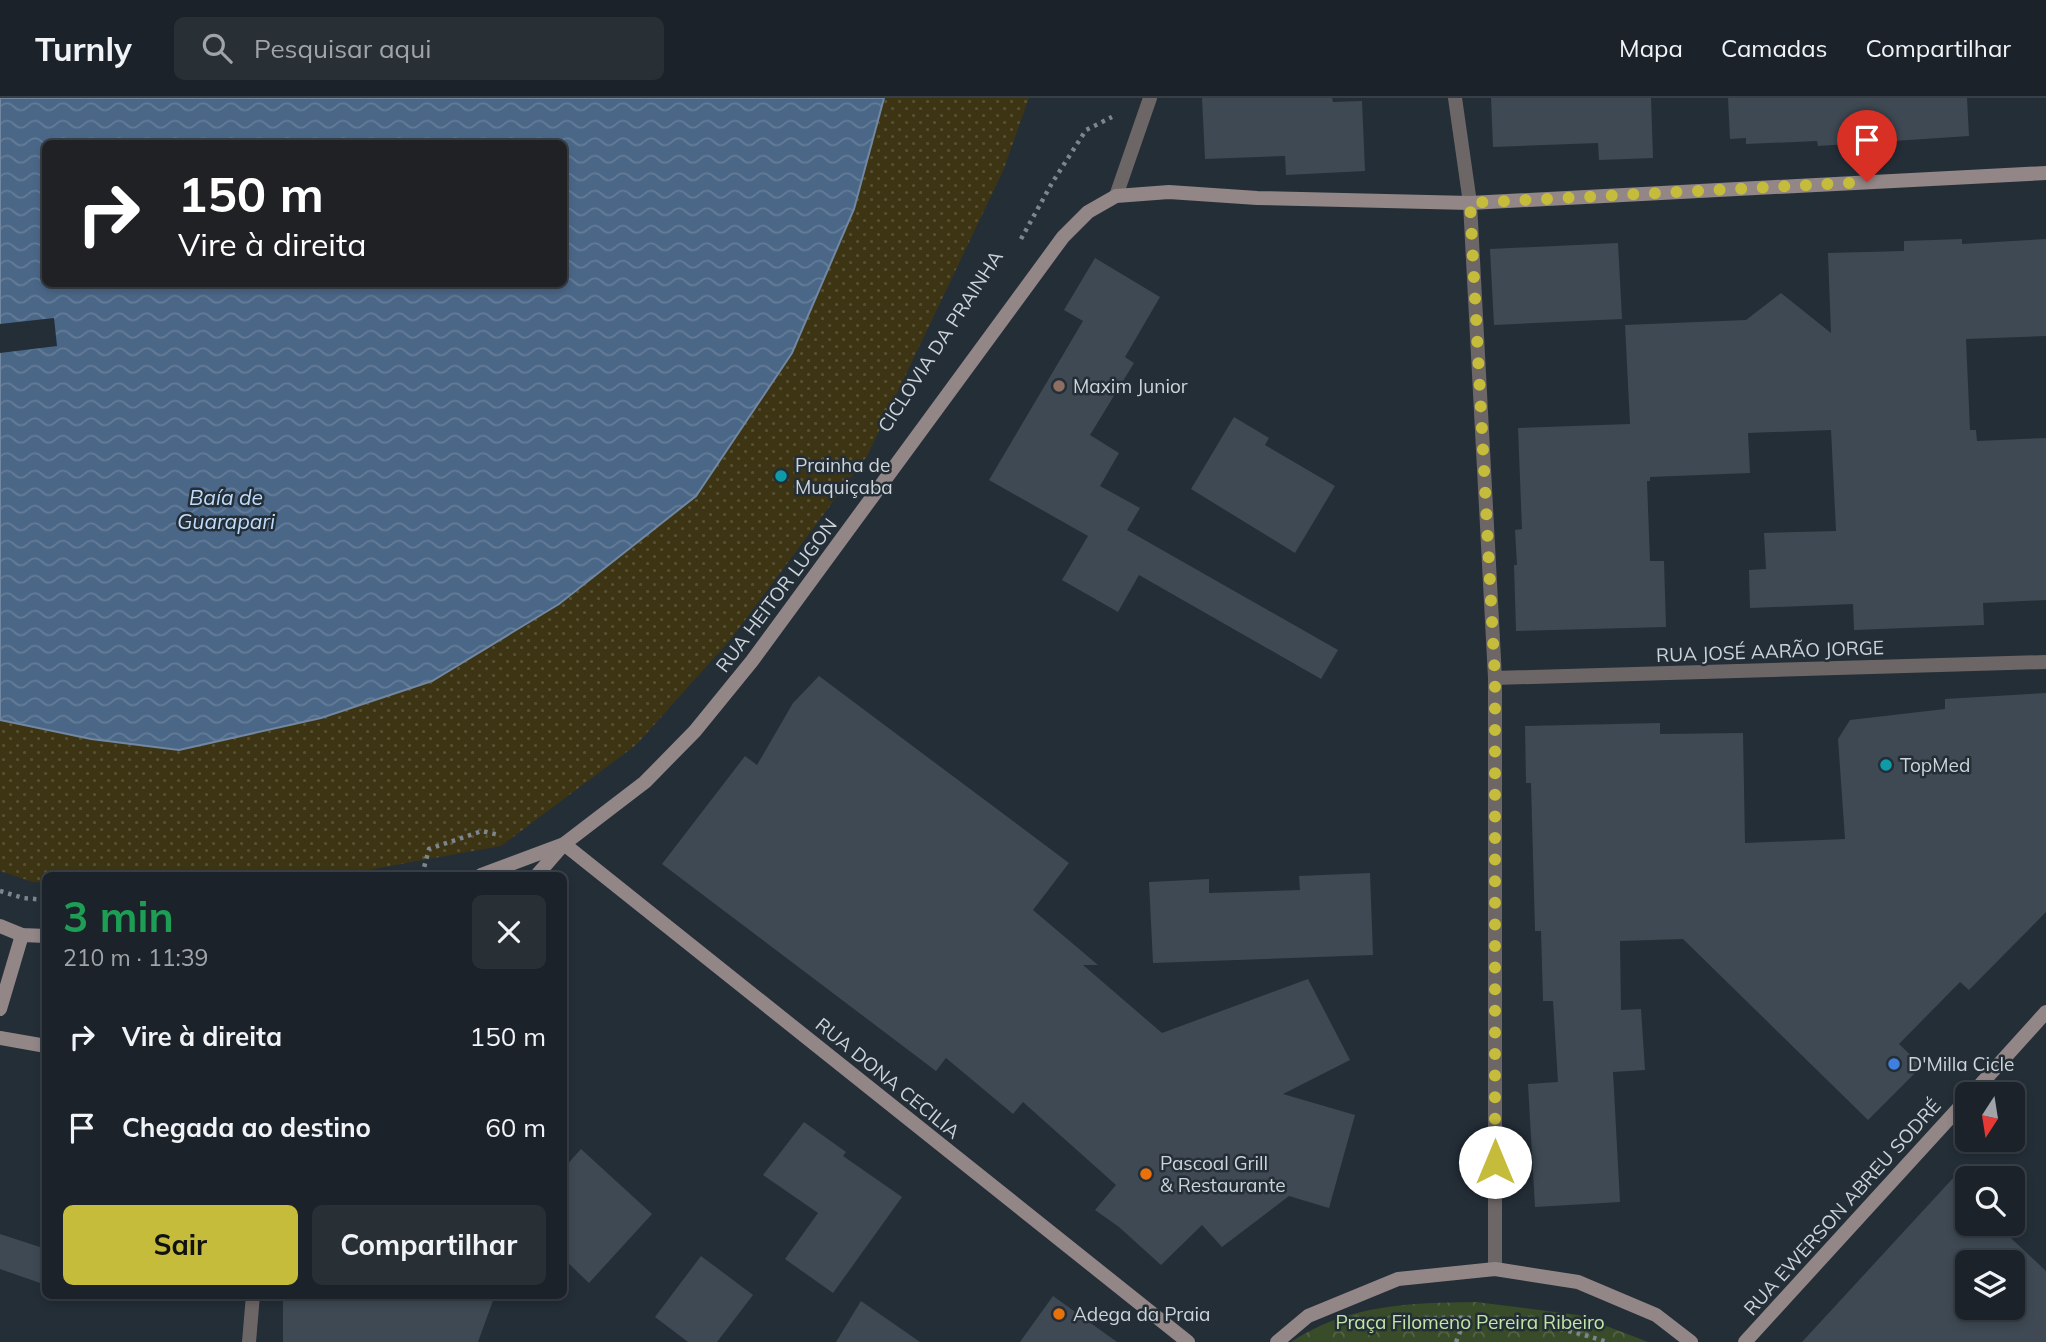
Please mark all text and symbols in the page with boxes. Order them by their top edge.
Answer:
search box [174,17,664,80]
text: Turnly [35,28,132,69]
icon: search [198,29,236,67]
text: Pesquisar aqui [254,32,431,65]
text: Mapa [1619,33,1683,63]
text: Camadas [1721,33,1828,63]
text: Compartilhar [1866,33,2011,63]
pin [1837,110,1897,182]
icon: arrive [1848,121,1886,159]
text: 150 m [178,163,324,224]
icon: right [63,168,154,259]
text: Vire à direita [178,224,366,264]
street label: CICLOVIA DA PRAINHA [872,246,1008,436]
place label: Maxim Junior [1073,374,1188,398]
marker: Maxim Junior [1051,378,1067,394]
place label: Prainha de Muquiçaba [795,453,893,499]
marker: Prainha de Muquiçaba [773,468,789,484]
water label: Baía de Guarapari [177,484,276,534]
street label: RUA HEITOR LUGON [710,513,842,677]
street label: RUA JOSÉ AARÃO JORGE [1656,635,1884,667]
place label: TopMed [1900,753,1970,777]
marker: TopMed [1878,757,1894,773]
text: 3 min [63,890,174,943]
button: close [472,895,546,969]
text: 210 m · 11:39 [63,943,208,972]
street label: RUA DONA CECILIA [811,1012,965,1144]
icon: right [63,1018,101,1056]
text: Vire à direita [122,1020,282,1053]
text: 150 m [470,1020,546,1053]
place label: D'Milla Cicle [1908,1052,2014,1076]
marker: D'Milla Cicle [1886,1056,1902,1072]
north arrow [1955,1082,2025,1152]
map controls [1955,1082,2025,1320]
street label: RUA EWERSON ABREU SODRÉ [1738,1094,1946,1320]
icon: arrive [63,1109,101,1147]
text: Chegada ao destino [122,1111,371,1144]
text: 60 m [485,1111,546,1144]
position arrow [1458,1125,1532,1199]
place label: Pascoal Grill & Restaurante [1160,1151,1286,1197]
marker: Pascoal Grill & Restaurante [1138,1166,1154,1182]
button: search [1955,1166,2025,1236]
button: Sair [63,1205,298,1285]
button: Compartilhar [312,1205,546,1285]
button: layers [1955,1250,2025,1320]
place label: Adega da Praia [1073,1302,1211,1326]
marker: Adega da Praia [1051,1306,1067,1322]
park label: Praça Filomeno Pereira Ribeiro [1335,1310,1605,1334]

